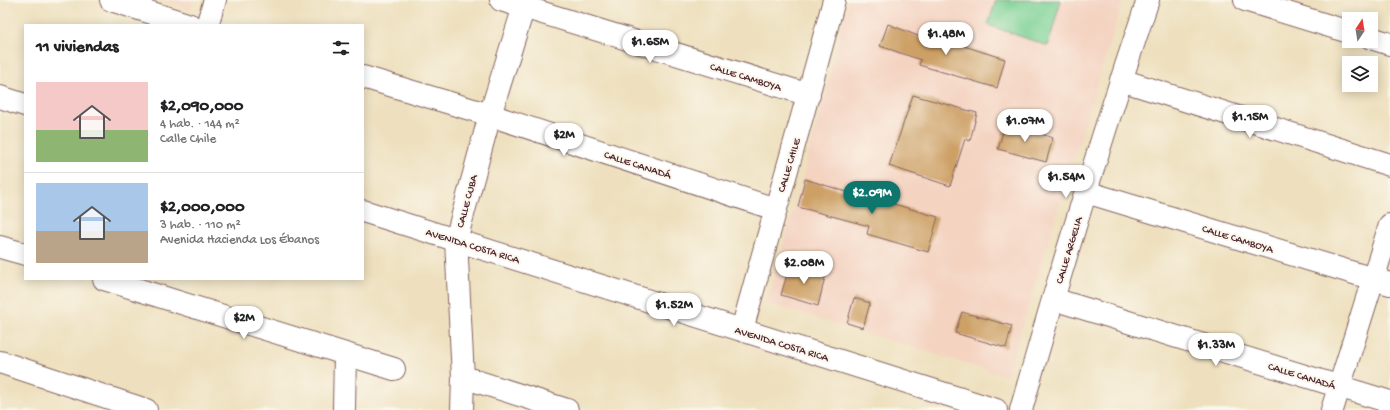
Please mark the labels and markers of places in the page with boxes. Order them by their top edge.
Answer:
pin: $1.48M [913,22,979,56]
pin: $1.65M [617,30,683,64]
pin: $1.15M [1217,105,1283,139]
pin: $1.07M [992,109,1058,143]
pin: $2M [545,123,583,157]
pin: $1.54M [1033,165,1099,199]
pin: $2.09M [839,181,905,215]
pin: $2.08M [771,251,837,285]
pin: $1.52M [641,293,707,327]
pin: $2M [225,306,263,340]
pin: $1.33M [1183,333,1249,367]

